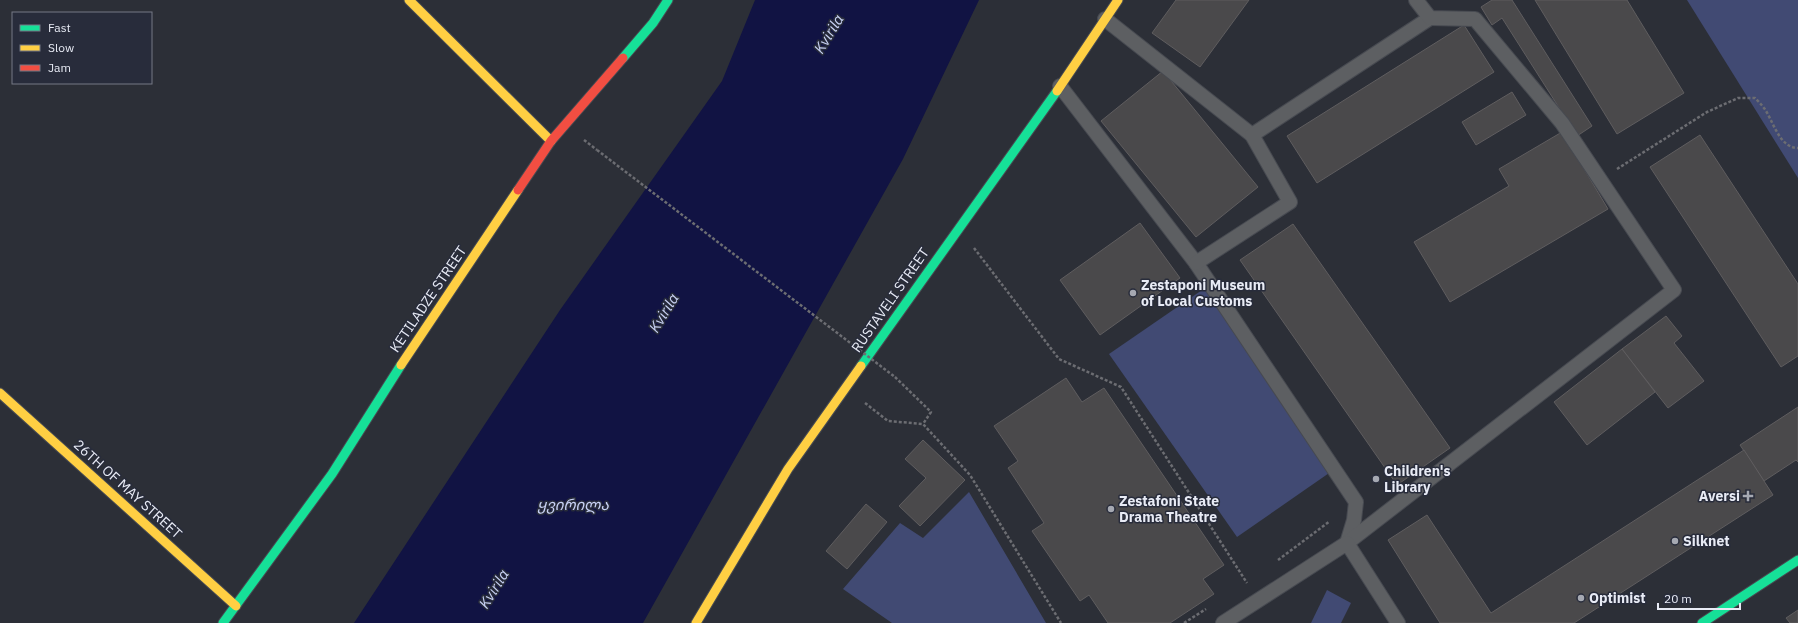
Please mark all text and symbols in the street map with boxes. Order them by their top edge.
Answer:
water label: Kvirila [810,10,848,57]
legend [12,12,152,84]
text: Fast [48,20,71,35]
text: Slow [48,40,74,55]
text: Jam [48,60,71,75]
street label: KETILADZE STREET [386,242,470,356]
street label: RUSTAVELI STREET [847,244,933,356]
place label: Zestaponi Museum of Local Customs [1141,276,1265,310]
marker: Zestaponi Museum of Local Customs [1128,288,1138,298]
water label: Kvirila [645,289,683,336]
street label: 26TH OF MAY STREET [70,436,186,542]
place label: Children's Library [1384,462,1451,496]
marker: Children's Library [1371,474,1381,484]
place label: Aversi [1699,487,1740,505]
marker: Aversi [1743,491,1753,501]
place label: Zestafoni State Drama Theatre [1119,492,1219,526]
water label: ყვირილა [537,495,609,514]
marker: Zestafoni State Drama Theatre [1106,504,1116,514]
place label: Silknet [1683,532,1730,550]
marker: Silknet [1670,536,1680,546]
water label: Kvirila [474,565,513,612]
scale bar [1658,585,1740,611]
place label: Optimist [1589,589,1646,607]
text: 20 m [1664,591,1692,606]
marker: Optimist [1576,593,1586,603]

